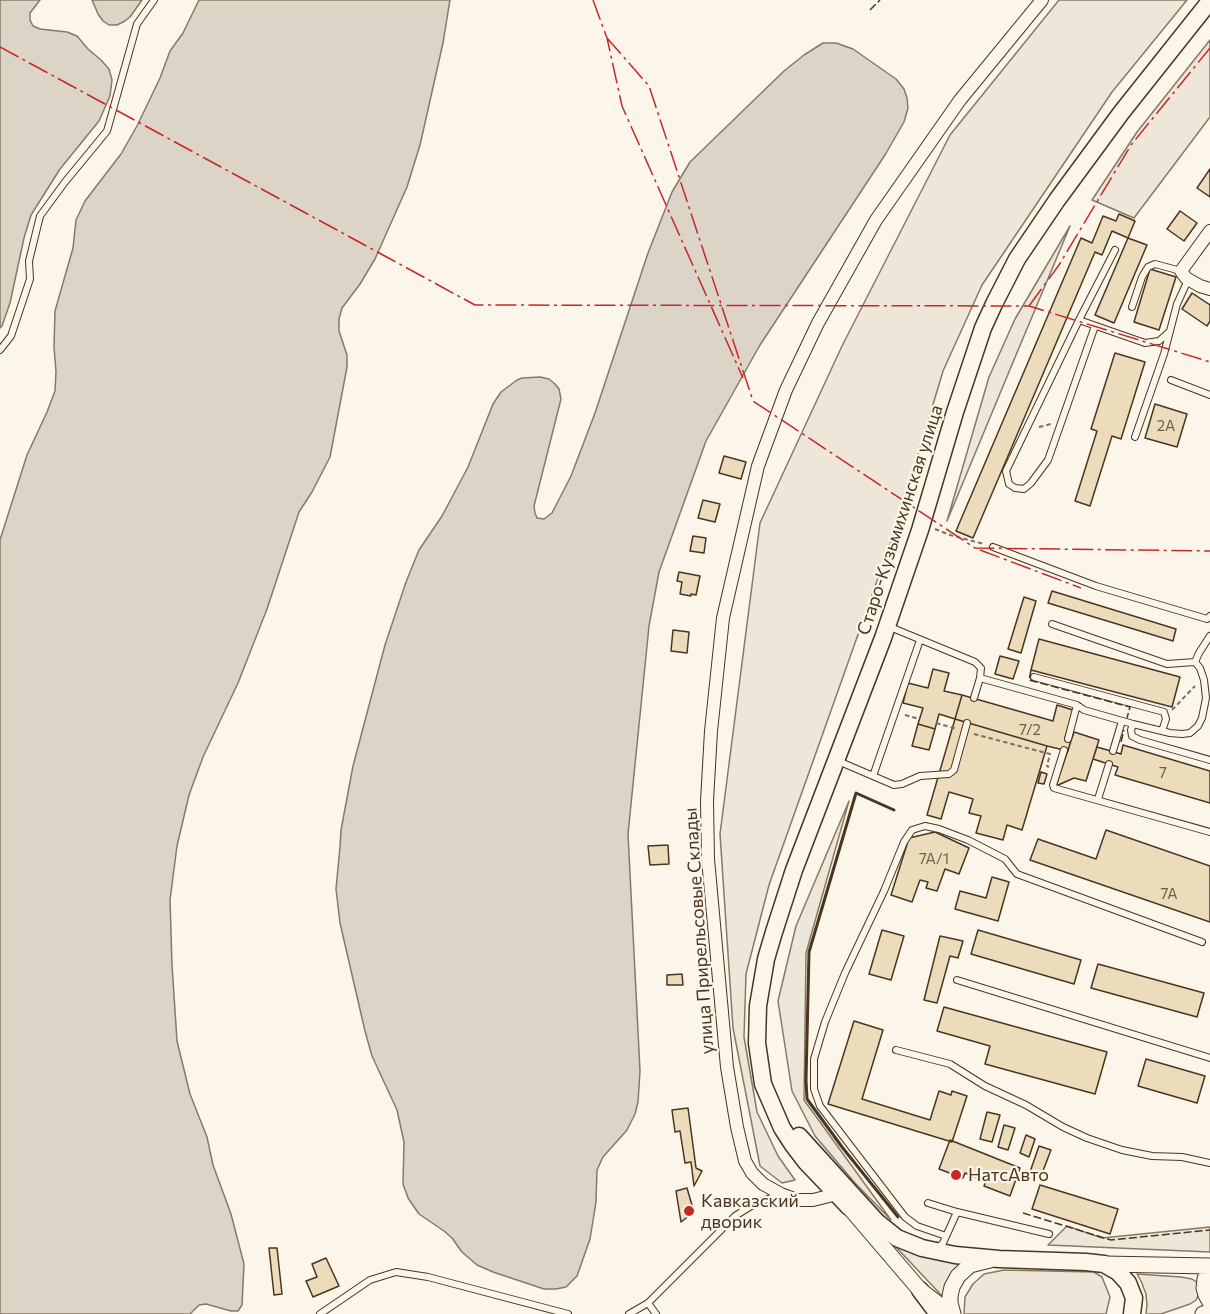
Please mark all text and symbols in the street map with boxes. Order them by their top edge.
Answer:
street label: Старо-Кузьмихинская улица [853,402,947,638]
house number: 2А [1157,417,1175,435]
house number: 7/2 [1019,721,1041,739]
house number: 7 [1159,764,1167,782]
street label: улица Прирельсовые Склады [680,807,718,1055]
house number: 7А/1 [919,850,949,868]
house number: 7А [1160,885,1178,903]
place label: НатсАвто [968,1164,1049,1186]
marker: НатсАвто [949,1168,963,1182]
place label: Кавказский дворик [701,1190,799,1232]
marker: Кавказский дворик [682,1204,696,1218]

